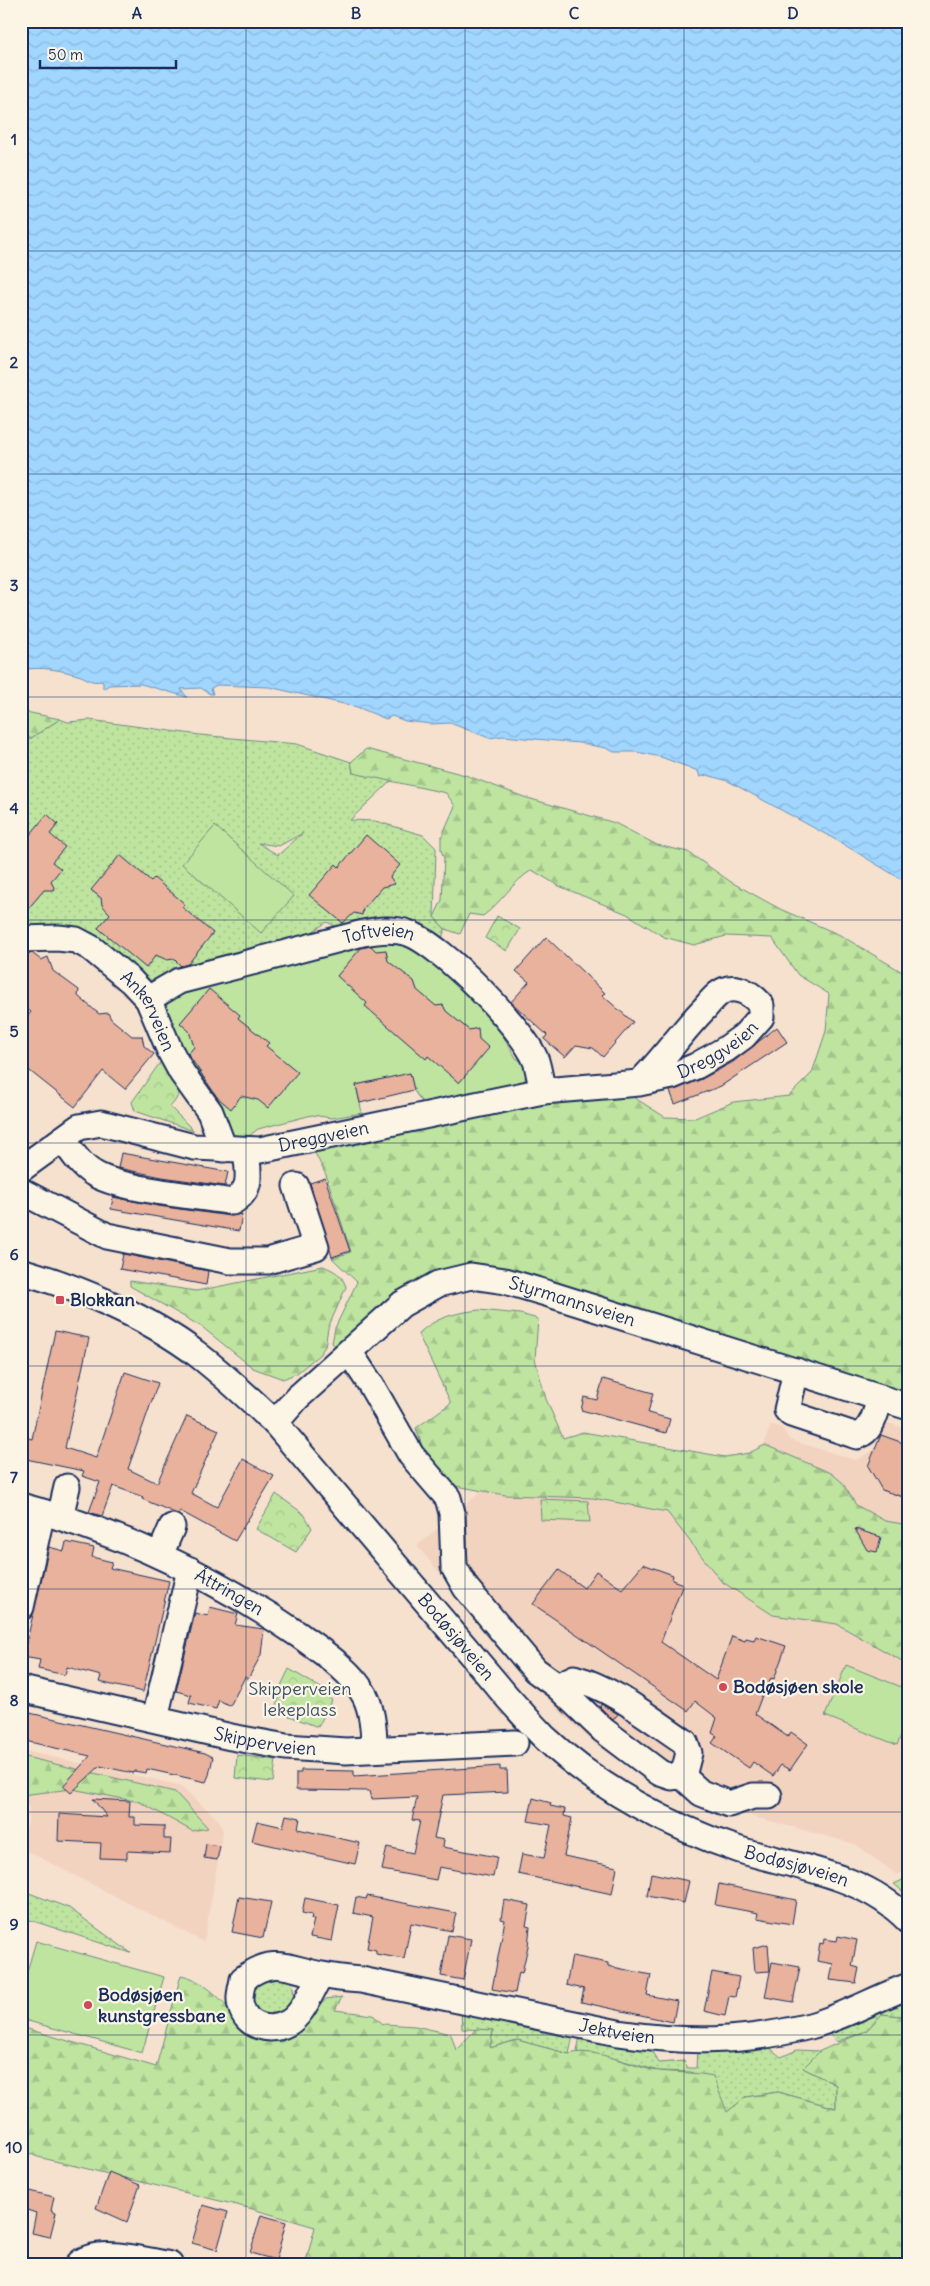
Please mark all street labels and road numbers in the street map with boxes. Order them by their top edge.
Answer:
street label: Toftveien [340,918,419,949]
street label: Ankerveien [116,965,181,1055]
street label: Dreggveien [674,1016,763,1084]
street label: Dreggveien [276,1116,371,1157]
street label: Styrmannsveien [506,1271,638,1331]
street label: Åttringen [191,1563,268,1620]
street label: Bodøsjøveien [413,1588,500,1685]
street label: Skipperveien [212,1721,317,1760]
street label: Bodøsjøveien [742,1840,852,1892]
street label: Jektveien [577,2013,656,2048]

